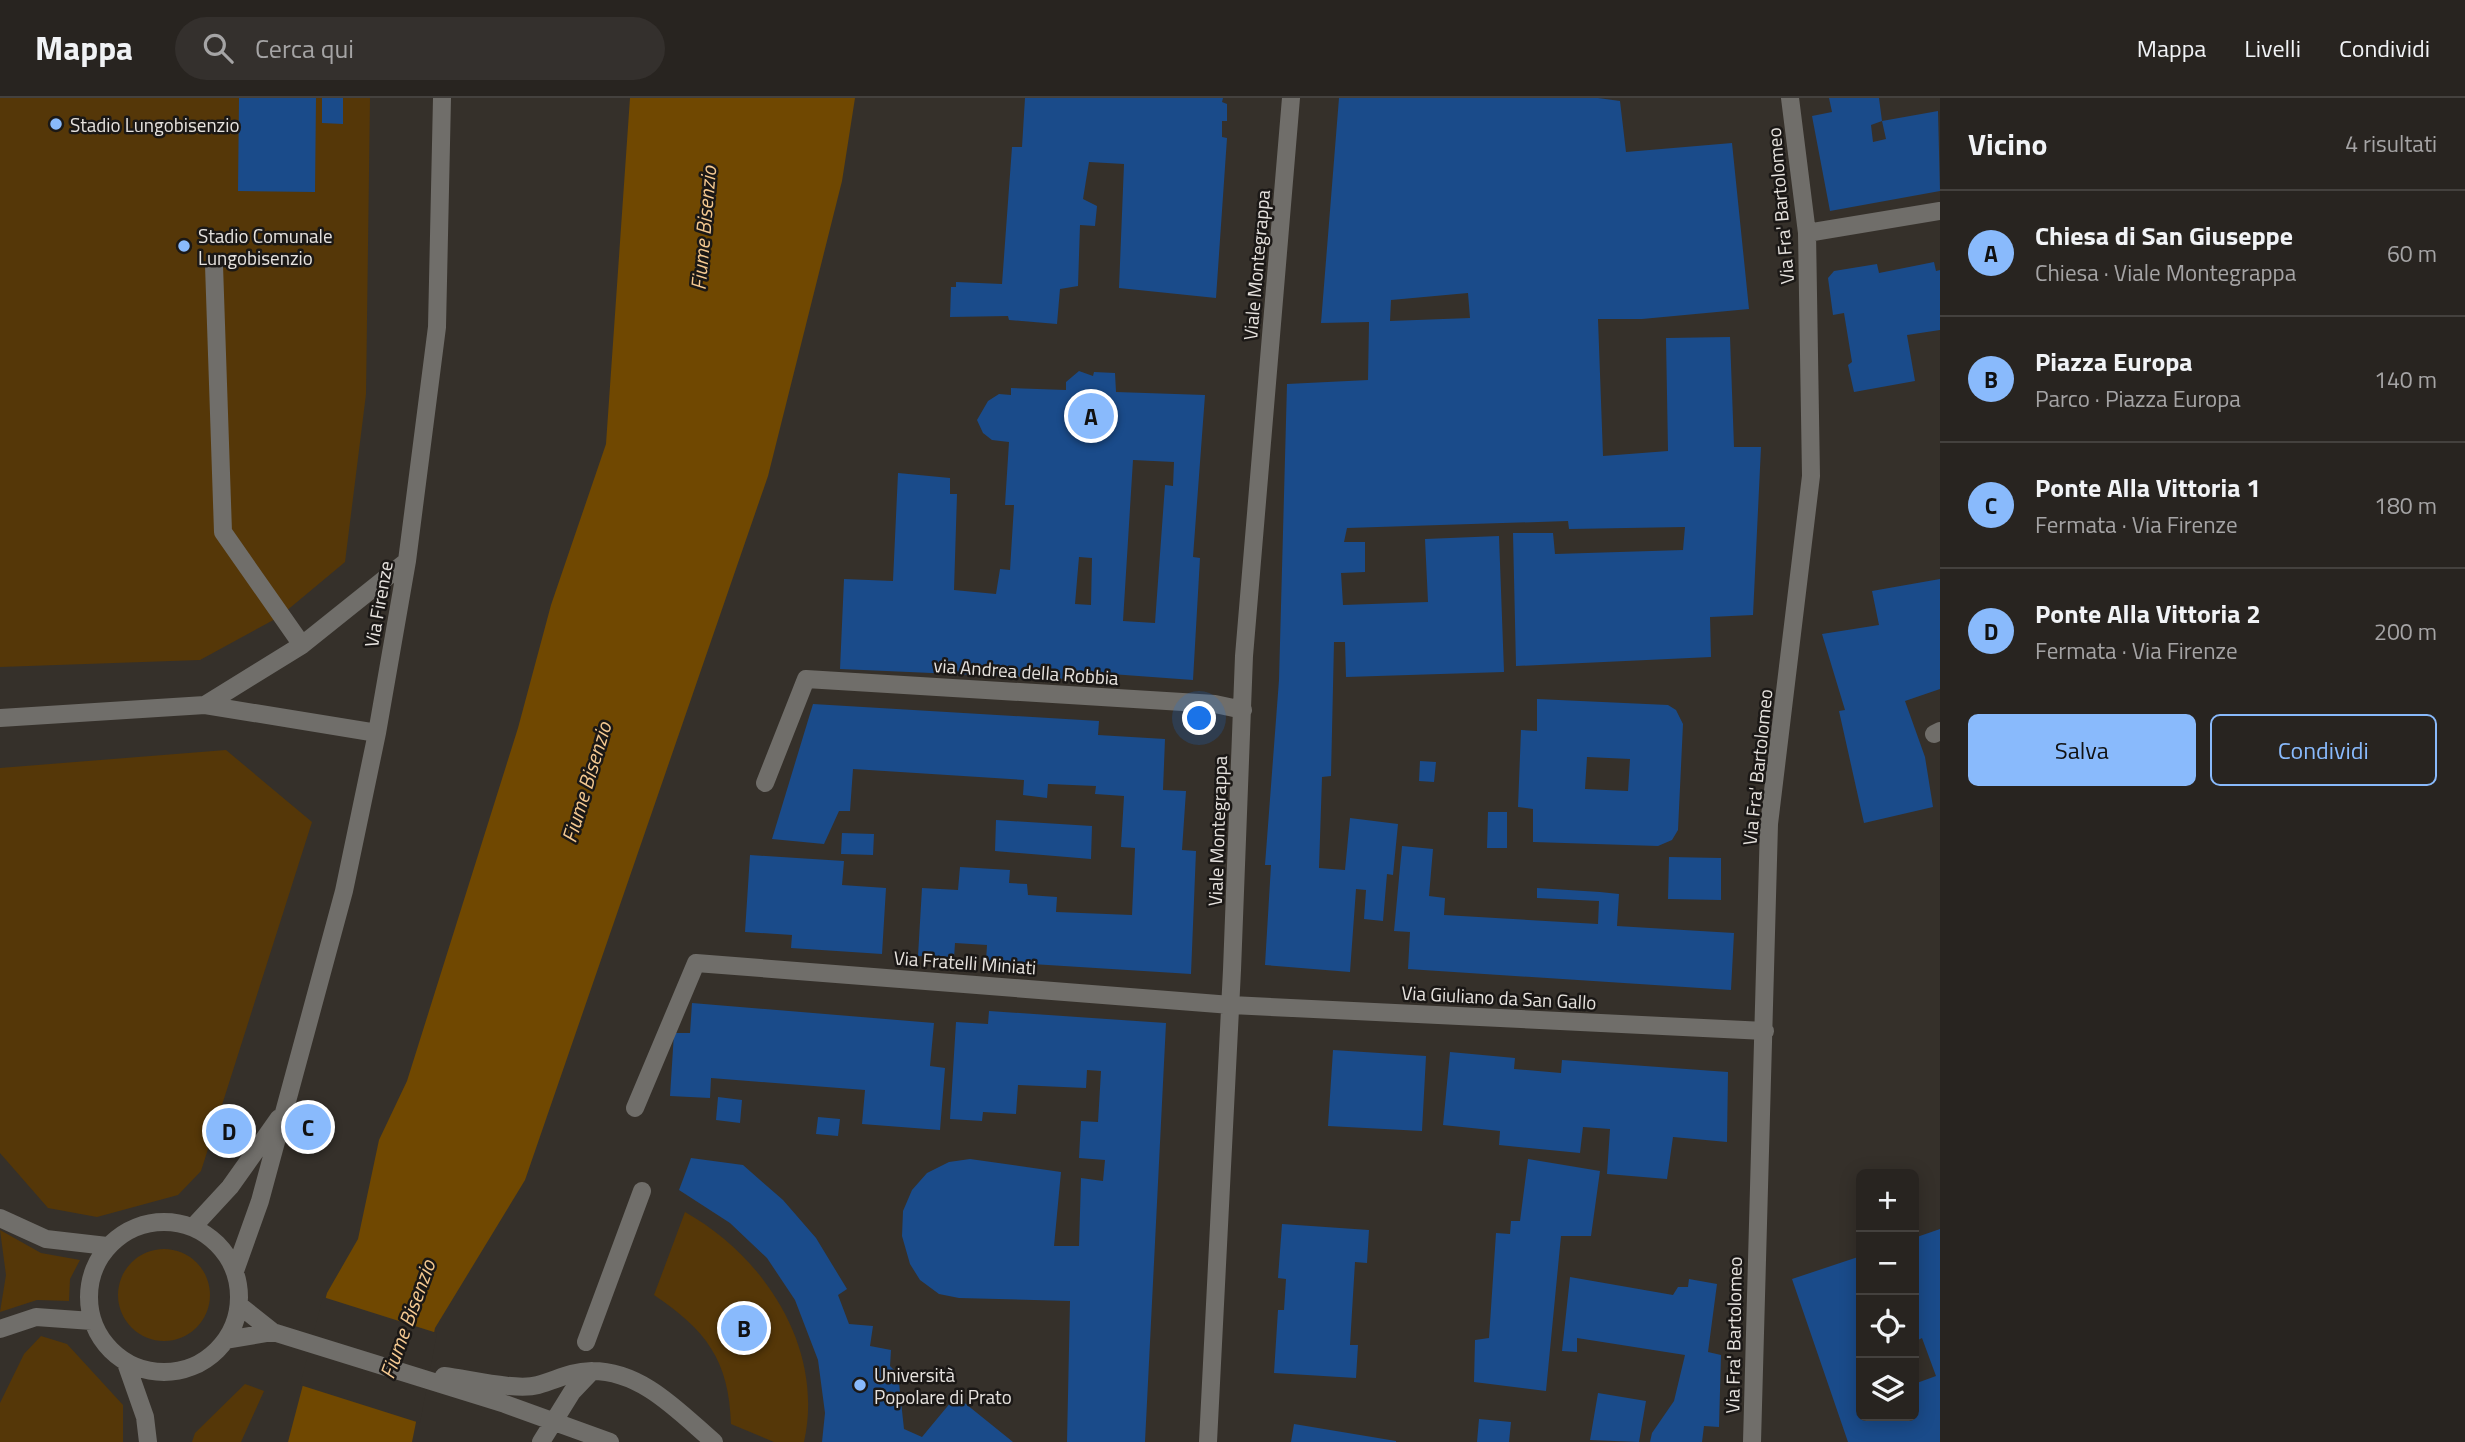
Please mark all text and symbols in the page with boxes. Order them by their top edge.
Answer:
search box [175,17,665,80]
text: Mappa [35,23,133,73]
icon: search [199,29,237,67]
text: Cerca qui [255,29,354,68]
text: Mappa [2137,30,2206,66]
text: Livelli [2244,30,2301,66]
text: Condividi [2339,30,2430,66]
place label: Stadio Lungobisenzio [70,110,239,139]
marker: Stadio Lungobisenzio [48,116,64,132]
text: Vicino [1968,121,2048,167]
street label: Via Fra' Bartolomeo [1759,126,1801,286]
text: 4 risultati [2345,126,2437,161]
water label: Fiume Bisenzio [682,164,724,291]
street label: Viale Montegrappa [1235,188,1277,341]
text: Chiesa di San Giuseppe [2035,216,2293,255]
place label: Stadio Comunale Lungobisenzio [198,221,333,272]
text: A [1984,236,1998,271]
text: 60 m [2387,236,2437,271]
marker: Stadio Comunale Lungobisenzio [176,238,192,254]
text: Chiesa · Viale Montegrappa [2035,255,2296,290]
text: Piazza Europa [2035,342,2193,381]
text: B [1984,362,1998,397]
text: 140 m [2374,362,2437,397]
text: Parco · Piazza Europa [2035,381,2241,416]
pin: A [1068,390,1114,442]
text: Ponte Alla Vittoria 1 [2035,468,2261,507]
text: C [1985,488,1997,523]
text: 180 m [2374,488,2437,523]
text: Fermata · Via Firenze [2035,507,2238,542]
street label: Via Firenze [356,558,400,650]
text: Ponte Alla Vittoria 2 [2035,594,2261,633]
text: D [1984,614,1998,649]
text: 200 m [2374,614,2437,649]
text: Fermata · Via Firenze [2035,633,2238,668]
street label: via Andrea della Robbia [932,650,1120,692]
street label: Via Fra' Bartolomeo [1734,687,1780,847]
your location [1182,701,1216,735]
button: Salva [1968,714,2196,786]
button: Condividi [2210,714,2437,786]
water label: Fiume Bisenzio [552,717,620,846]
street label: Viale Montegrappa [1200,755,1234,907]
street label: Via Fratelli Miniati [893,943,1037,981]
street label: Via Giuliano da San Gallo [1401,977,1597,1017]
pin: C [285,1101,331,1153]
pin: D [206,1105,252,1157]
map controls [1856,1169,1919,1421]
button: + [1856,1169,1919,1232]
button: − [1856,1232,1919,1295]
water label: Fiume Bisenzio [371,1254,444,1383]
street label: Via Fra' Bartolomeo [1717,1256,1749,1414]
button: locate [1856,1295,1919,1358]
pin: B [721,1302,767,1354]
button: layers [1856,1358,1919,1421]
place label: Università Popolare di Prato [874,1360,1012,1411]
marker: Università Popolare di Prato [852,1377,868,1393]

